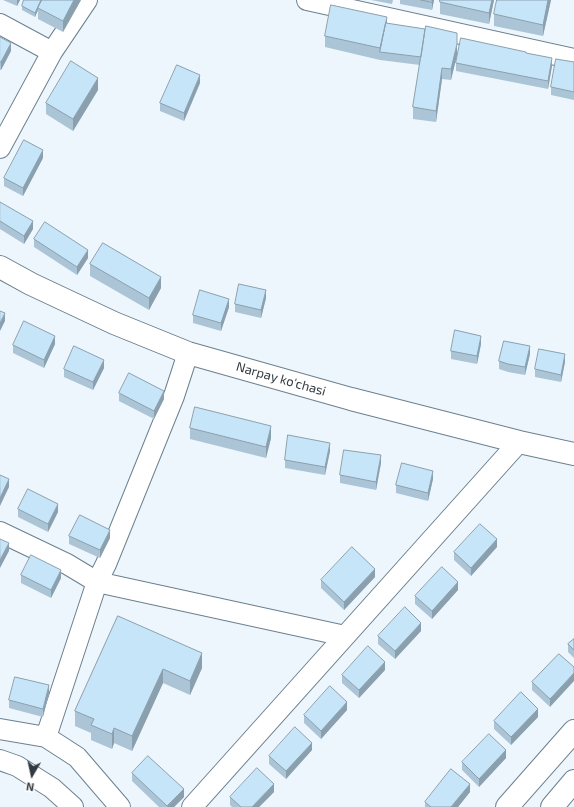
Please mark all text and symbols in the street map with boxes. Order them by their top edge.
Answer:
street label: Narpay ko'chasi [234,359,328,399]
north arrow [12,755,52,795]
text: N [25,780,35,794]

